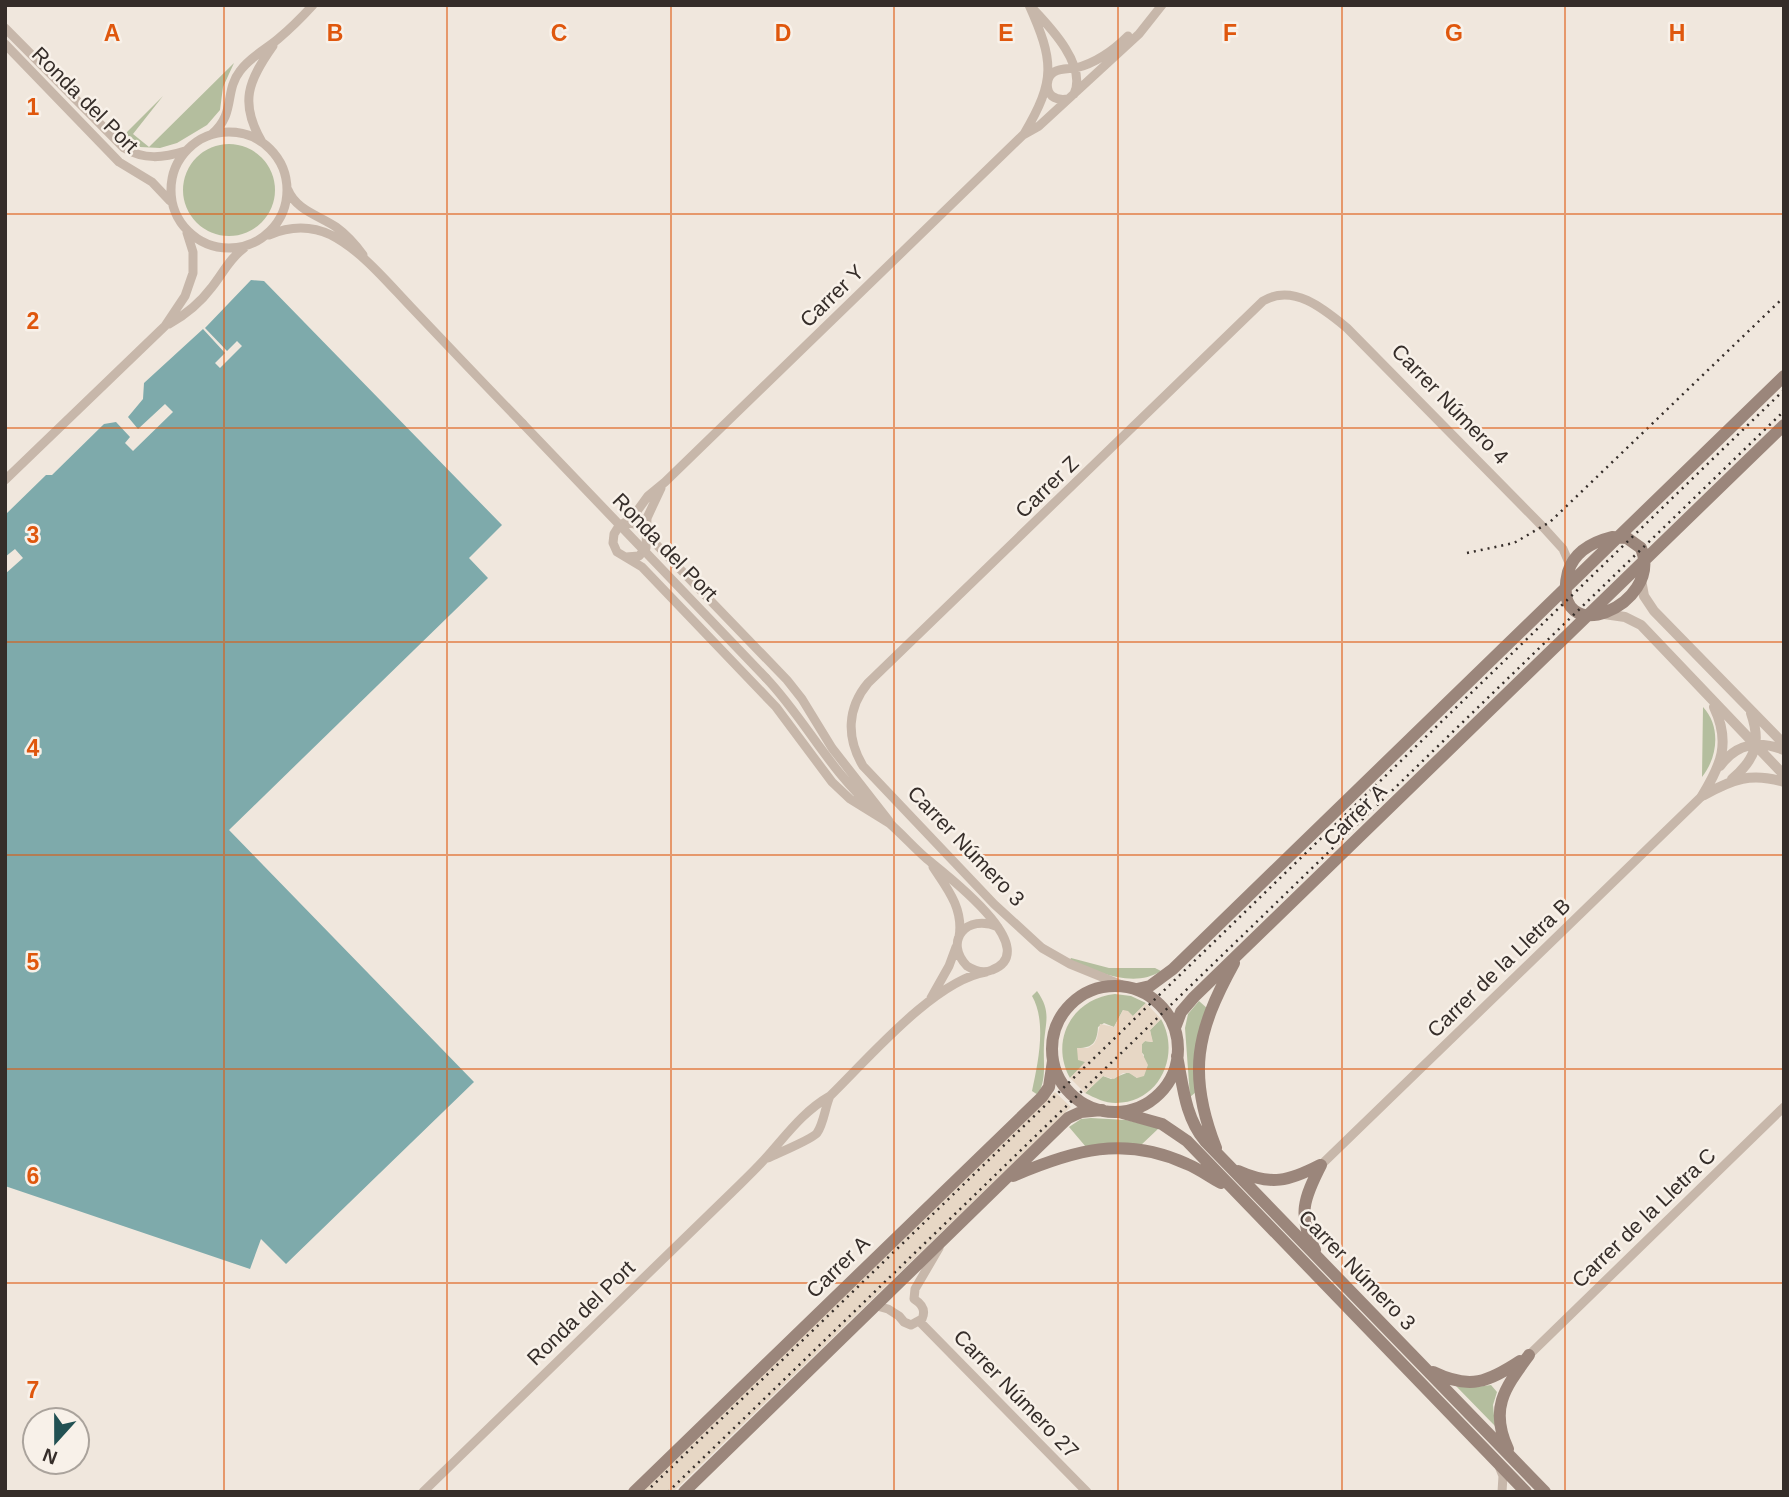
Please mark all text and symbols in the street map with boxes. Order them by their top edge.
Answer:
text: A [104,20,120,46]
text: B [327,20,343,46]
text: C [551,20,567,46]
text: D [775,20,791,46]
text: E [998,20,1014,46]
text: F [1223,20,1237,46]
text: G [1445,20,1463,46]
text: H [1669,20,1685,46]
street label: Ronda del Port [28,42,143,157]
text: 1 [27,94,40,120]
street label: Carrer Y [795,260,868,331]
text: 2 [27,308,39,334]
street label: Carrer Número 4 [1387,339,1514,469]
street label: Carrer Z [1011,451,1083,522]
street label: Ronda del Port [608,488,722,605]
text: 3 [27,522,39,548]
text: 4 [27,735,40,761]
street label: Carrer A [1319,779,1391,850]
street label: Carrer Número 3 [903,781,1029,910]
street label: Carrer de la Lletra B [1423,894,1575,1042]
text: 5 [27,949,40,975]
street label: Carrer de la Lletra C [1567,1143,1720,1292]
text: 6 [27,1163,39,1189]
street label: Carrer Número 3 [1294,1205,1420,1334]
street label: Carrer A [802,1231,874,1302]
street label: Ronda del Port [522,1256,639,1370]
street label: Carrer Número 27 [949,1325,1083,1463]
text: 7 [27,1377,39,1403]
north arrow [21,1406,91,1476]
text: N [40,1444,60,1469]

